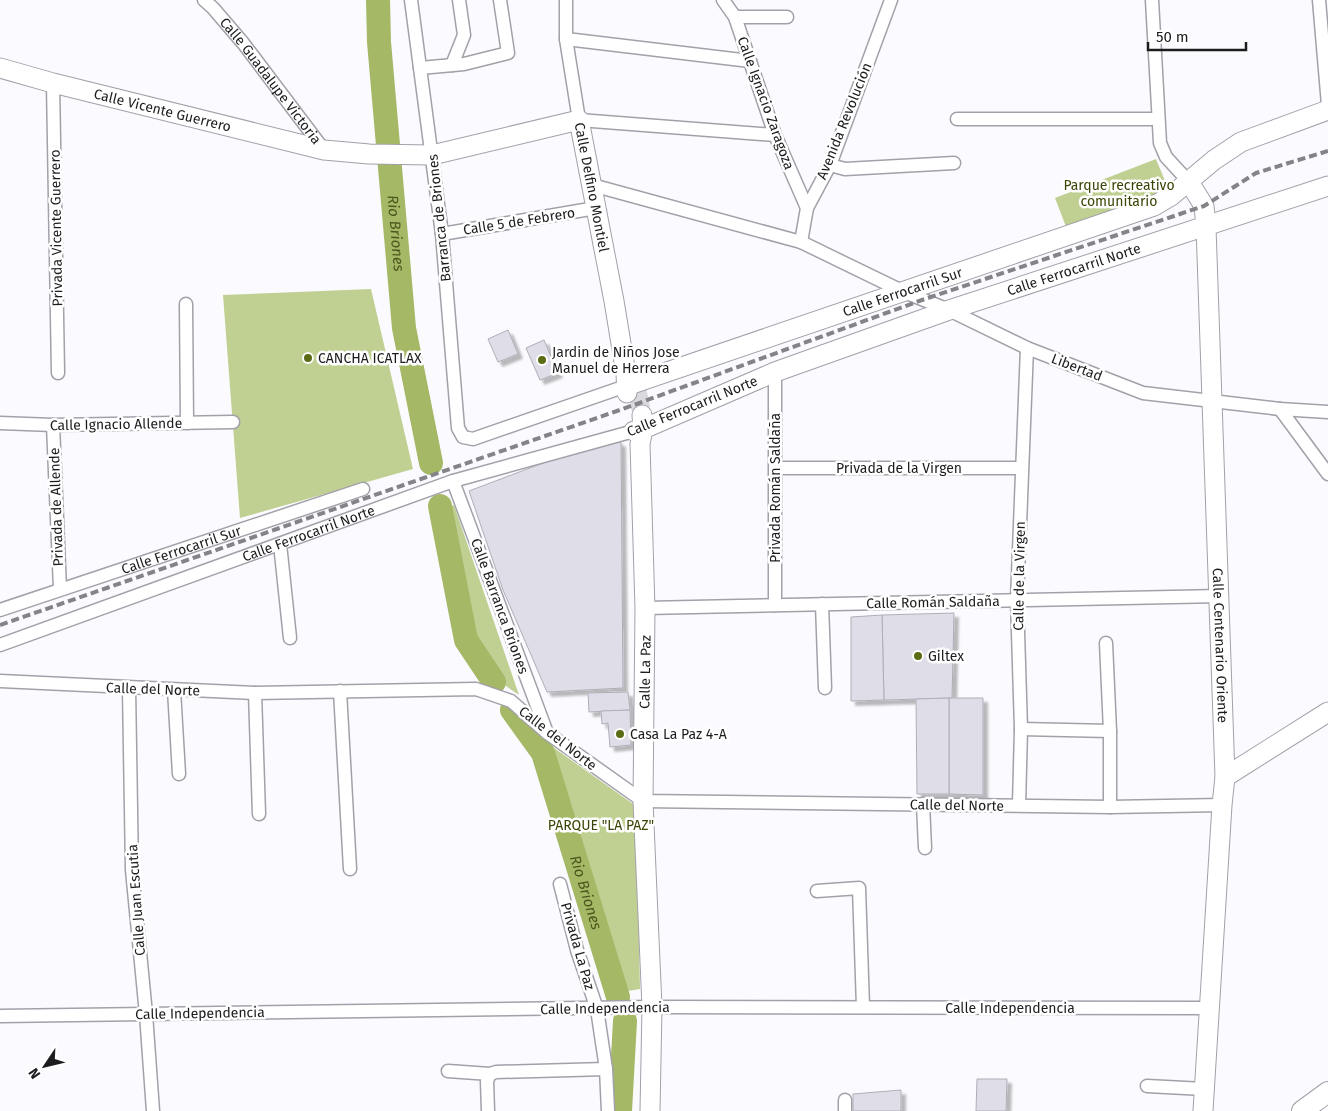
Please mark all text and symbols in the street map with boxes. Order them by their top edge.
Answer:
street label: Calle Guadalupe Victoria [216,14,325,148]
scale bar [1148,20,1246,52]
text: 50 m [1156,28,1189,46]
street label: Calle Ignacio Zaragoza [734,34,797,172]
street label: Avenida Revolución [813,60,876,182]
street label: Calle Vicente Guerrero [92,85,233,136]
street label: Calle Delfino Montiel [571,121,612,254]
street label: Privada Vicente Guerrero [47,149,66,307]
street label: Barranca de Briones [424,153,455,283]
park label: Parque recreativo comunitario [1063,177,1175,210]
water label: Rio Briones [383,194,408,272]
street label: Calle 5 de Febrero [462,204,576,239]
street label: Calle Ferrocarril Norte [1005,240,1143,299]
street label: Calle Ferrocarril Sur [841,264,965,321]
place label: Jardin de Niños Jose Manuel de Herrera [552,344,680,377]
place label: CANCHA ICATLAX [318,350,422,367]
street label: Libertad [1049,350,1105,385]
marker: CANCHA ICATLAX [302,352,314,364]
marker: Jardin de Niños Jose Manuel de Herrera [536,354,548,366]
street label: Calle Ferrocarril Norte [624,372,760,440]
street label: Privada Román Saldaña [767,413,784,563]
street label: Calle Ignacio Allende [50,415,182,434]
street label: Privada de Allende [46,447,67,567]
street label: Privada de la Virgen [836,460,962,477]
street label: Calle Ferrocarril Norte [240,502,377,566]
street label: Calle de la Virgen [1010,521,1029,631]
street label: Calle Ferrocarril Sur [119,522,244,578]
street label: Calle Barranca Briones [467,536,532,677]
street label: Calle Centenario Oriente [1209,568,1231,723]
street label: Calle Román Saldaña [866,593,1000,612]
street label: Calle La Paz [636,635,655,709]
place label: Giltex [928,648,964,665]
marker: Giltex [912,650,924,662]
street label: Calle del Norte [106,679,200,700]
street label: Calle del Norte [515,703,600,774]
place label: Casa La Paz 4-A [630,726,727,743]
marker: Casa La Paz 4-A [614,728,626,740]
street label: Calle del Norte [910,796,1004,815]
park label: PARQUE "LA PAZ" [548,817,654,834]
street label: Calle Juan Escutia [124,844,149,956]
water label: Rio Briones [566,853,606,932]
street label: Privada La Paz [557,900,598,992]
street label: Calle Independencia [540,999,670,1018]
street label: Calle Independencia [945,1000,1075,1017]
street label: Calle Independencia [135,1004,265,1023]
north arrow [20,1041,70,1091]
text: N [25,1064,44,1082]

